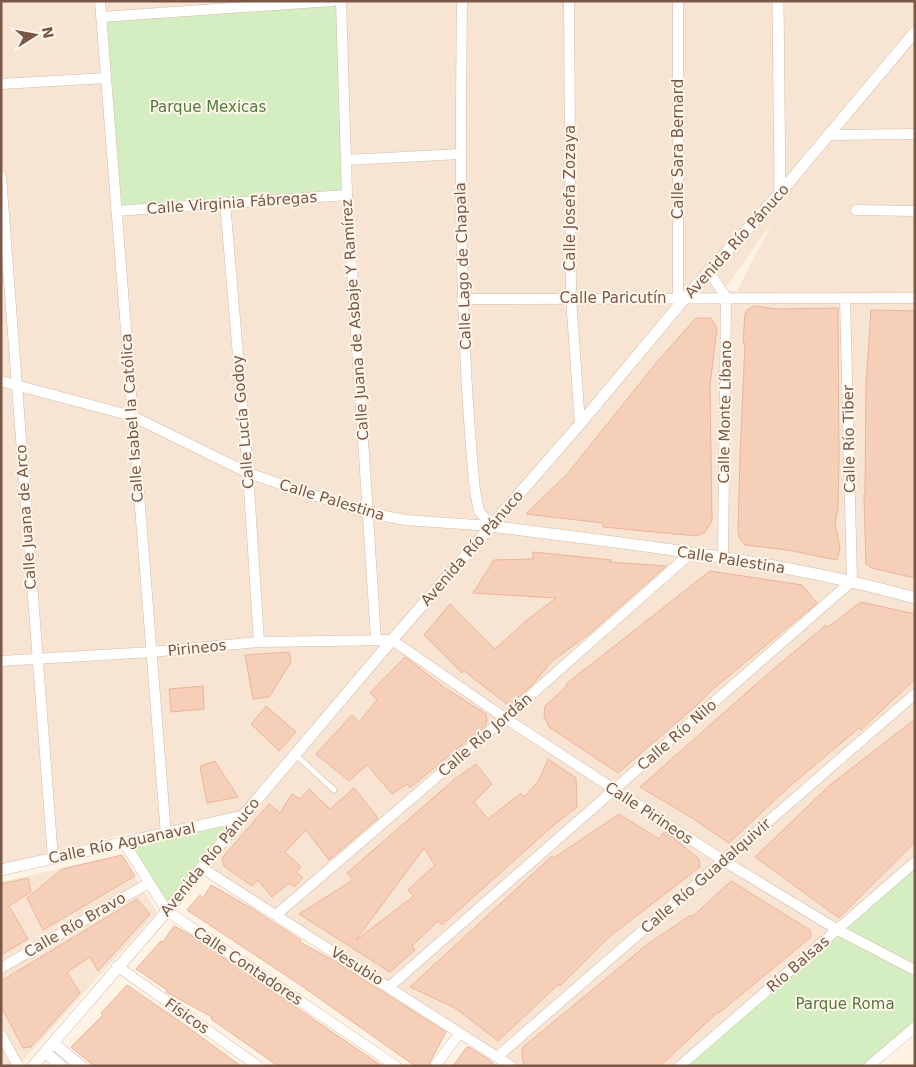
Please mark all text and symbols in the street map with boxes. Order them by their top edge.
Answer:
north arrow [10,10,60,60]
text: N [39,25,57,40]
street label: Calle Sara Bernard [669,79,687,219]
park label: Parque Mexicas [150,98,267,116]
street label: Calle Josefa Zozaya [561,125,579,271]
street label: Avenida Río Pánuco [681,180,793,302]
street label: Calle Lago de Chapala [451,182,475,350]
street label: Calle Virginia Fábregas [146,188,318,218]
street label: Calle Juana de Asbaje Y Ramírez [338,199,372,441]
street label: Calle Paricutín [559,289,667,307]
street label: Calle Isabel la Católica [117,333,147,503]
street label: Calle Monte Líbano [715,340,735,484]
street label: Calle Lucía Godoy [228,354,258,490]
street label: Calle Río Tiber [839,384,859,493]
street label: Calle Juana de Arco [12,444,40,590]
street label: Calle Palestina [277,475,387,525]
street label: Avenida Río Pánuco [417,487,527,609]
street label: Calle Palestina [676,543,786,577]
street label: Pirineos [167,636,227,660]
street label: Calle Río Jordán [434,689,536,781]
street label: Calle Río Nilo [634,696,720,774]
street label: Calle Pirineos [602,778,696,848]
street label: Avenida Río Pánuco [157,794,263,920]
street label: Calle Río Guadalquivir [637,814,775,937]
street label: Calle Río Aguanaval [47,819,197,867]
street label: Calle Río Bravo [21,889,129,961]
street label: Calle Contadores [190,923,306,1009]
street label: Río Balsas [763,932,833,996]
street label: Vesubio [327,943,387,989]
street label: Físicos [161,994,213,1038]
park label: Parque Roma [795,995,895,1013]

